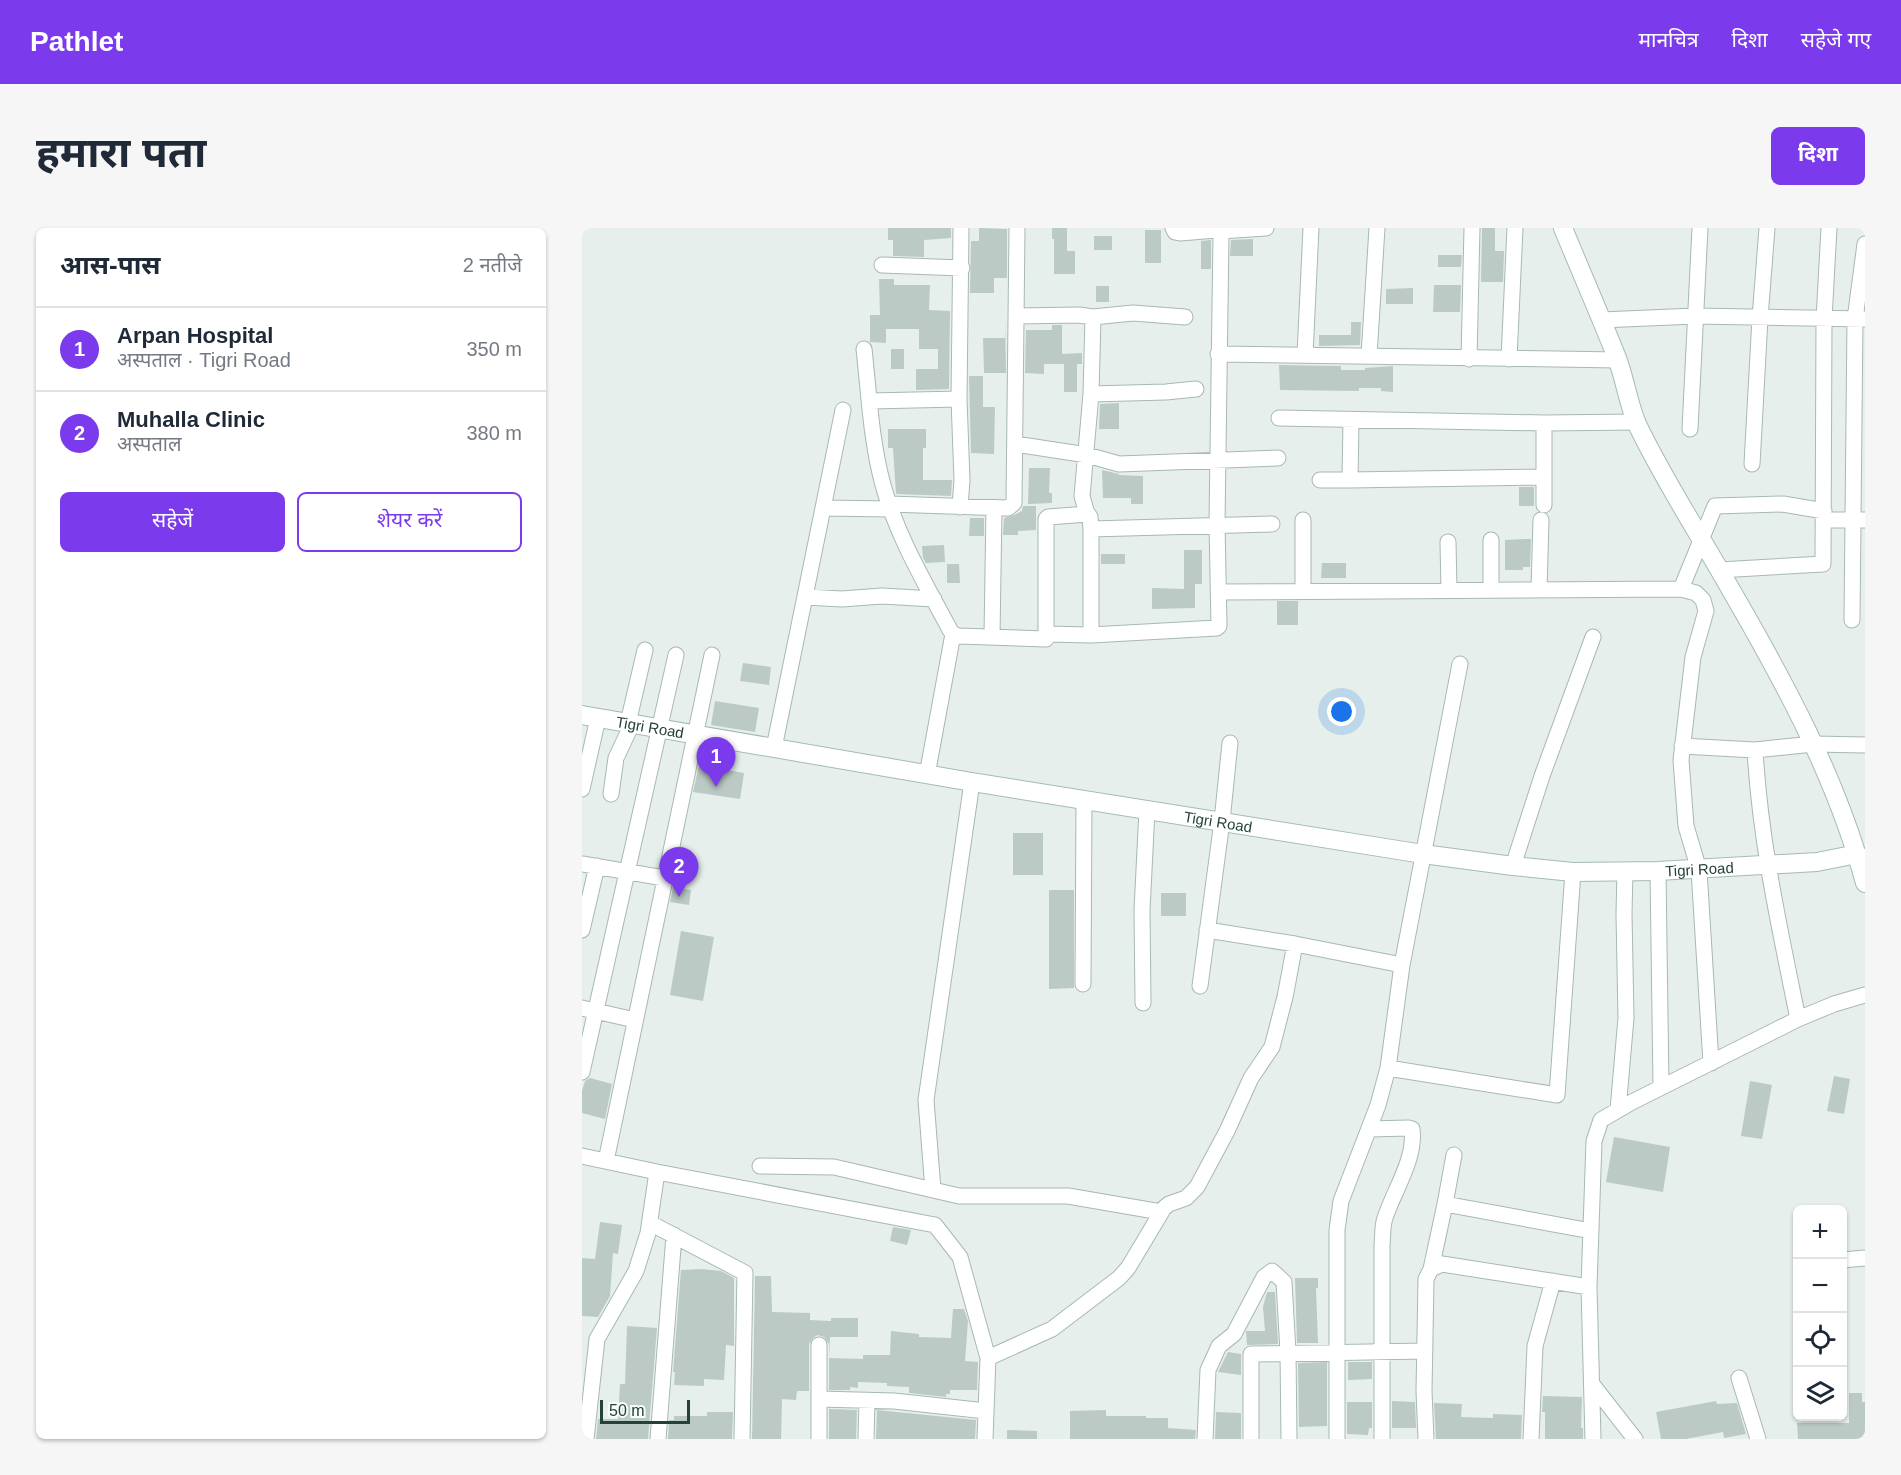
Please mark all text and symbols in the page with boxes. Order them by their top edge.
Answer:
text: Pathlet [30,26,123,57]
text: मानचित्र [1638,28,1698,51]
text: दिशा [1731,28,1768,51]
text: सहेजे गए [1801,28,1871,51]
button: दिशा [1771,127,1865,185]
text: हमारा पता [36,129,206,176]
text: आस-पास [60,250,160,280]
text: 2 नतीजे [463,254,522,276]
text: Arpan Hospital [117,323,273,348]
text: 1 [74,338,85,360]
text: 350 m [466,338,522,360]
text: अस्पताल · Tigri Road [117,349,291,371]
text: Muhalla Clinic [117,407,265,432]
text: 2 [74,422,85,444]
text: 380 m [466,422,522,444]
text: अस्पताल [117,433,182,455]
button: सहेजें [60,492,285,552]
button: शेयर करें [297,492,522,552]
your location [1327,697,1356,726]
street label: Tigri Road [615,712,685,741]
pin: 1 [696,738,736,787]
street label: Tigri Road [1183,807,1253,835]
pin: 2 [660,848,698,897]
street label: Tigri Road [1665,858,1734,879]
map controls [1793,1205,1847,1421]
button: + [1793,1205,1847,1259]
button: − [1793,1259,1847,1313]
button: locate [1793,1313,1847,1367]
button: layers [1793,1367,1847,1421]
scale bar [600,1397,690,1424]
text: 50 m [609,1402,645,1419]

